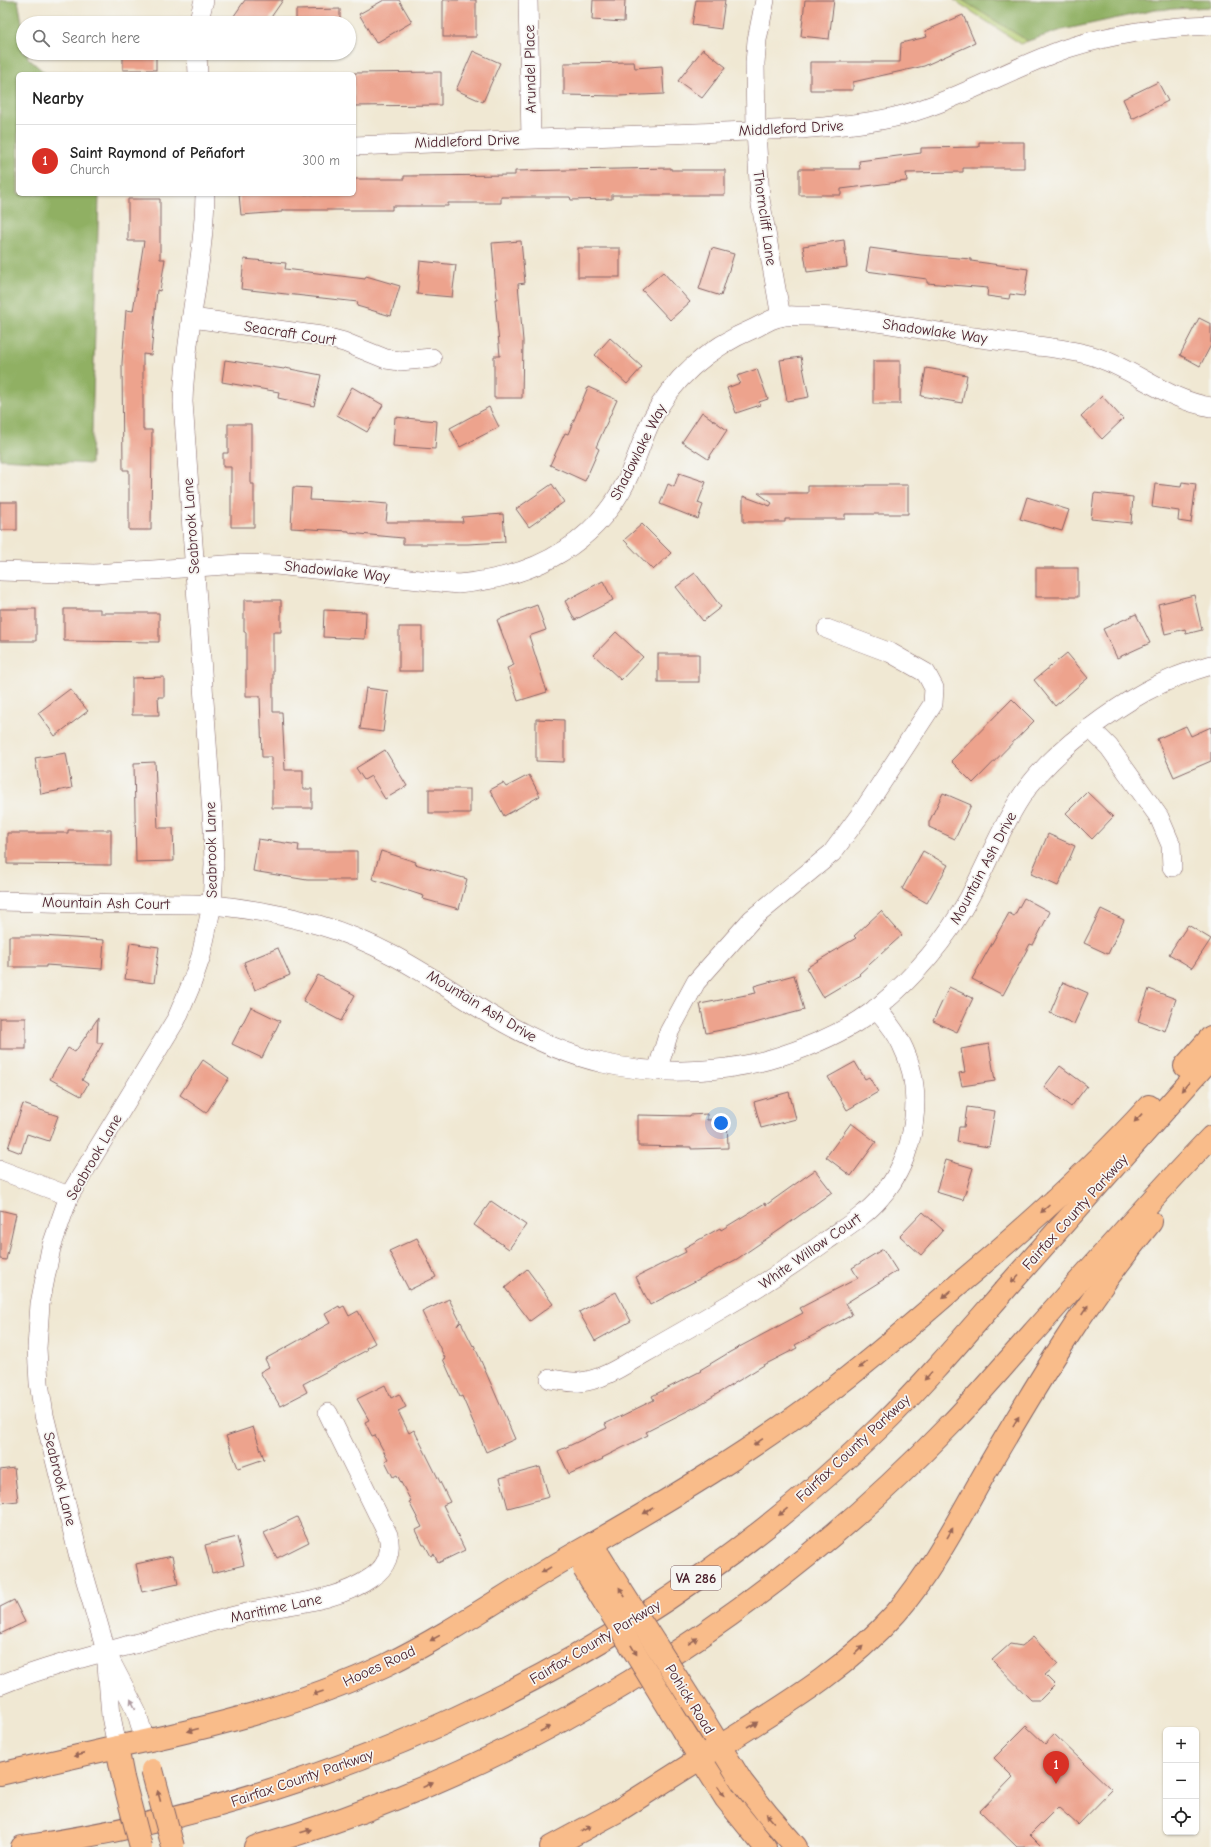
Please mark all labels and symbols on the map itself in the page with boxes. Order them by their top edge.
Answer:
street label: Arundel Place [520,24,540,113]
street label: Middleford Drive [738,116,845,140]
street label: Middleford Drive [414,130,520,152]
street label: Thorncliff Lane [749,169,781,267]
street label: Shadowlake Way [881,315,989,347]
street label: Seacraft Court [243,317,338,349]
street label: Shadowlake Way [606,401,670,503]
street label: Seabrook Lane [179,477,203,575]
street label: Shadowlake Way [283,557,391,586]
street label: Seabrook Lane [201,801,221,898]
street label: Mountain Ash Drive [946,808,1021,927]
street label: Mountain Ash Court [42,893,171,913]
street label: Mountain Ash Drive [424,966,541,1046]
one-way arrow [1181,1083,1190,1092]
street label: Seabrook Lane [62,1110,126,1203]
your location [711,1113,731,1133]
one-way arrow [1133,1113,1143,1123]
street label: Fairfax County Parkway [1018,1150,1132,1274]
one-way arrow [1040,1205,1050,1214]
street label: White Willow Court [755,1209,865,1293]
one-way arrow [1011,1274,1020,1283]
one-way arrow [942,1290,952,1299]
one-way arrow [1081,1305,1089,1316]
one-way arrow [857,1361,868,1370]
one-way arrow [924,1371,933,1381]
street label: Fairfax County Parkway [792,1390,914,1506]
one-way arrow [1012,1416,1020,1426]
street label: Seabrook Lane [40,1430,80,1528]
one-way arrow [753,1438,763,1446]
one-way arrow [643,1507,653,1515]
one-way arrow [777,1508,788,1517]
one-way arrow [946,1528,954,1538]
road number: VA 286 [671,1566,721,1590]
one-way arrow [540,1567,552,1574]
one-way arrow [619,1586,626,1597]
street label: Maritime Lane [229,1589,324,1626]
street label: Fairfax County Parkway [526,1596,664,1688]
one-way arrow [429,1635,441,1642]
one-way arrow [687,1637,698,1645]
street label: Hooes Road [340,1641,418,1691]
one-way arrow [630,1644,637,1656]
one-way arrow [854,1645,864,1655]
street label: Pohick Road [661,1661,719,1737]
one-way arrow [311,1691,323,1697]
one-way arrow [130,1698,136,1710]
one-way arrow [748,1721,758,1729]
one-way arrow [539,1726,551,1732]
one-way arrow [187,1727,199,1733]
street label: Fairfax County Parkway [228,1745,376,1811]
pin: 1 [1043,1751,1069,1784]
one-way arrow [73,1752,85,1758]
one-way arrow [422,1782,433,1788]
one-way arrow [717,1786,725,1796]
one-way arrow [156,1790,162,1802]
one-way arrow [766,1813,775,1823]
one-way arrow [580,1826,592,1832]
one-way arrow [300,1828,312,1834]

